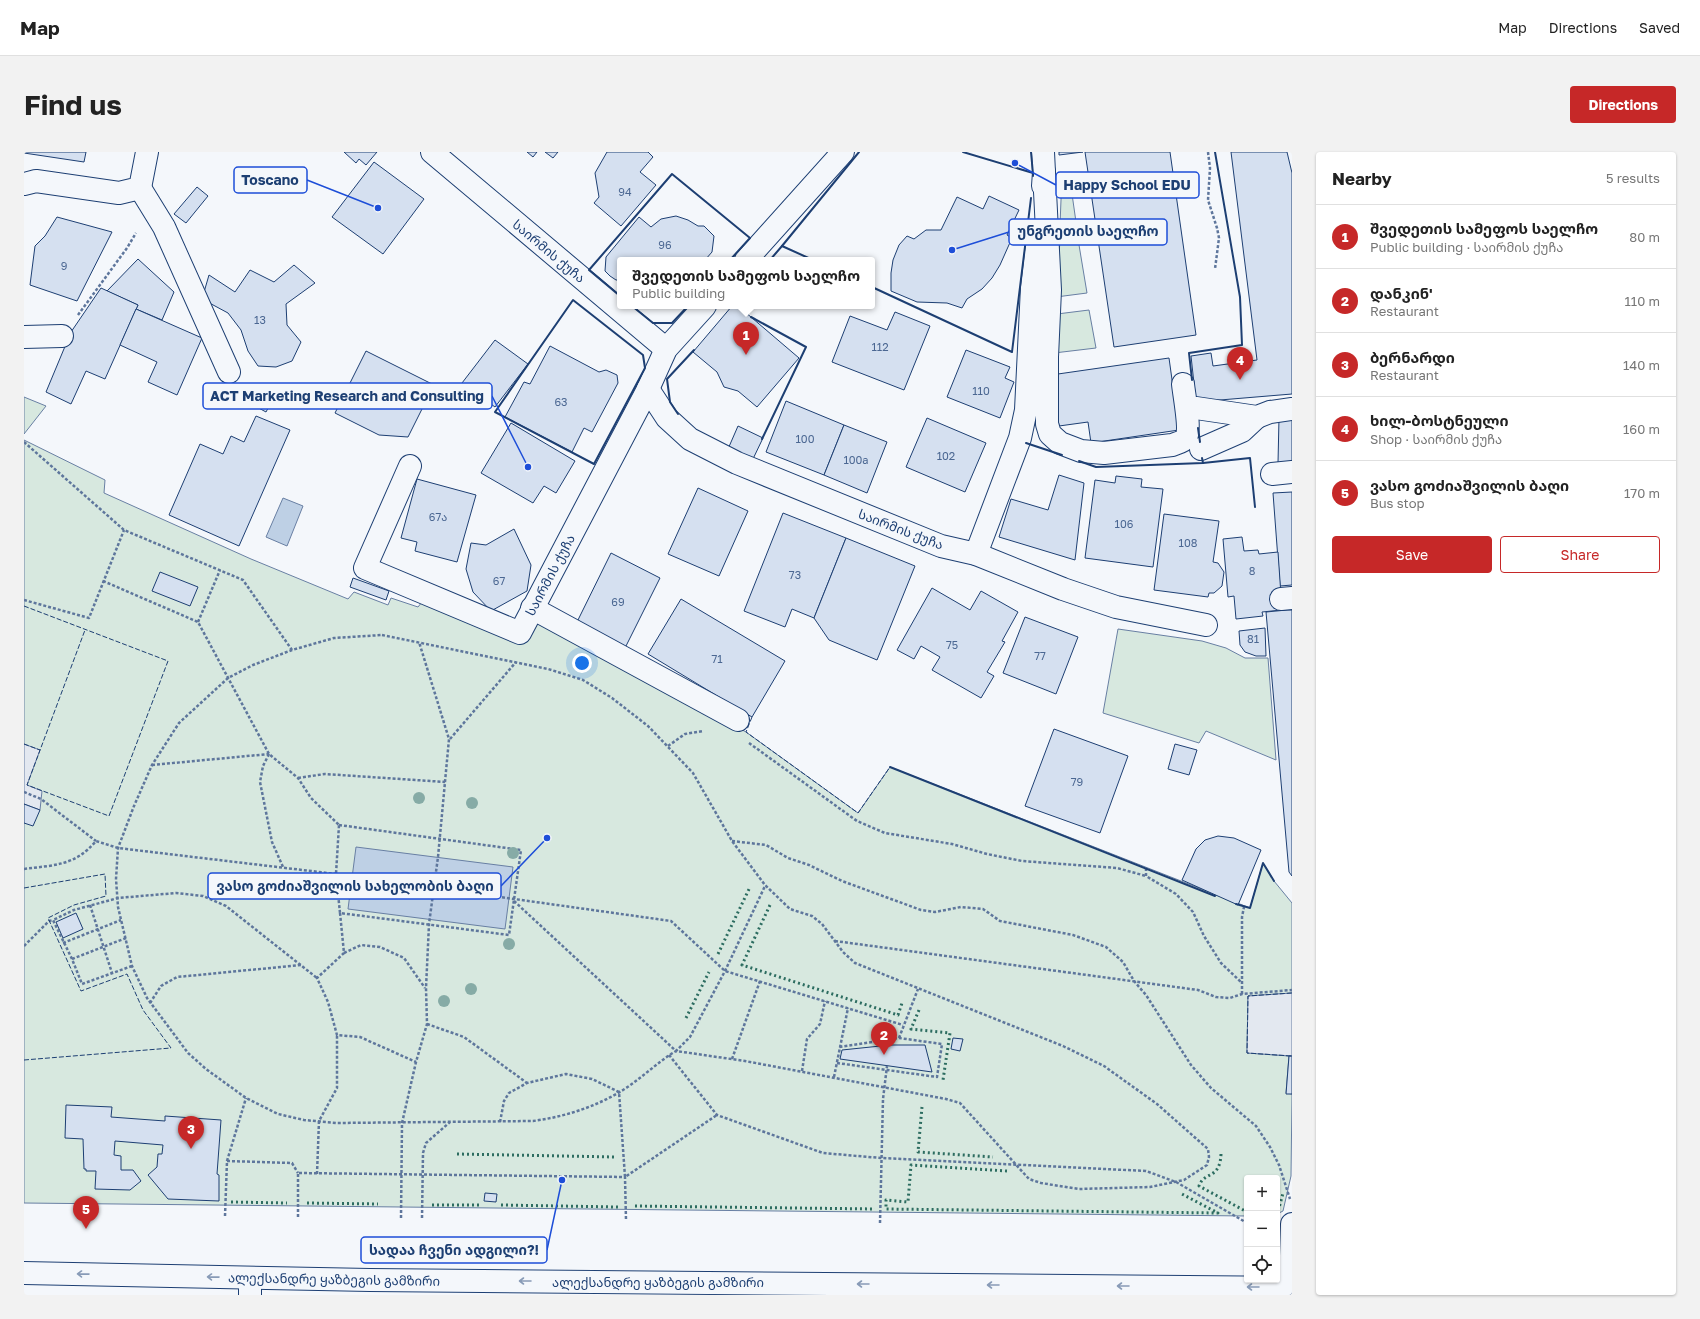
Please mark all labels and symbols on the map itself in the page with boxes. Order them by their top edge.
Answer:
callout: Toscano [234,167,307,193]
text: Toscano [241,171,299,188]
callout: Happy School EDU [1056,172,1199,198]
text: Happy School EDU [1063,176,1191,193]
house number: 94 [618,185,632,198]
street label: საირმის ქუჩა [509,216,589,286]
callout: უნგრეთის საელჩო [1009,219,1167,245]
text: უნგრეთის საელჩო [1017,222,1159,240]
house number: 96 [658,238,672,251]
house number: 9 [61,259,67,272]
house number: 13 [254,313,266,326]
pin: 1 [733,322,759,355]
house number: 112 [871,340,889,353]
pin: 4 [1227,347,1253,380]
callout: ACT Marketing Research and Consulting [203,383,492,409]
house number: 110 [972,384,990,397]
text: ACT Marketing Research and Consulting [210,387,484,404]
house number: 63 [554,395,568,408]
house number: 100 [796,432,815,445]
house number: 102 [937,449,955,462]
house number: 100a [843,453,869,466]
street label: საირმის ქუჩა [856,505,946,553]
house number: 67ა [429,510,447,523]
house number: 106 [1115,517,1134,530]
street label: საირმის ქუჩა [522,532,578,618]
house number: 108 [1179,536,1198,549]
house number: 8 [1249,564,1256,577]
house number: 73 [789,568,801,581]
house number: 67 [493,574,505,587]
house number: 69 [611,595,625,608]
house number: 81 [1247,632,1259,645]
house number: 75 [946,638,958,651]
house number: 77 [1034,649,1046,662]
house number: 71 [711,652,723,665]
your location [572,653,592,673]
house number: 79 [1071,775,1083,788]
callout: ვასო გოძიაშვილის სახელობის ბაღი [208,873,501,899]
text: ვასო გოძიაშვილის სახელობის ბაღი [216,877,494,895]
pin: 2 [871,1022,897,1055]
pin: 3 [178,1116,204,1149]
pin: 5 [73,1196,99,1229]
callout: სადაა ჩვენი ადგილი?! [361,1237,547,1263]
text: სადაა ჩვენი ადგილი?! [369,1241,539,1259]
street label: ალექსანდრე ყაზბეგის გამზირი [228,1269,440,1290]
one-way arrow [77,1270,90,1278]
one-way arrow [207,1273,220,1281]
street label: ალექსანდრე ყაზბეგის გამზირი [552,1274,764,1291]
one-way arrow [519,1277,532,1285]
one-way arrow [857,1280,870,1288]
one-way arrow [987,1281,1000,1289]
one-way arrow [1117,1282,1130,1290]
one-way arrow [1247,1284,1260,1291]

